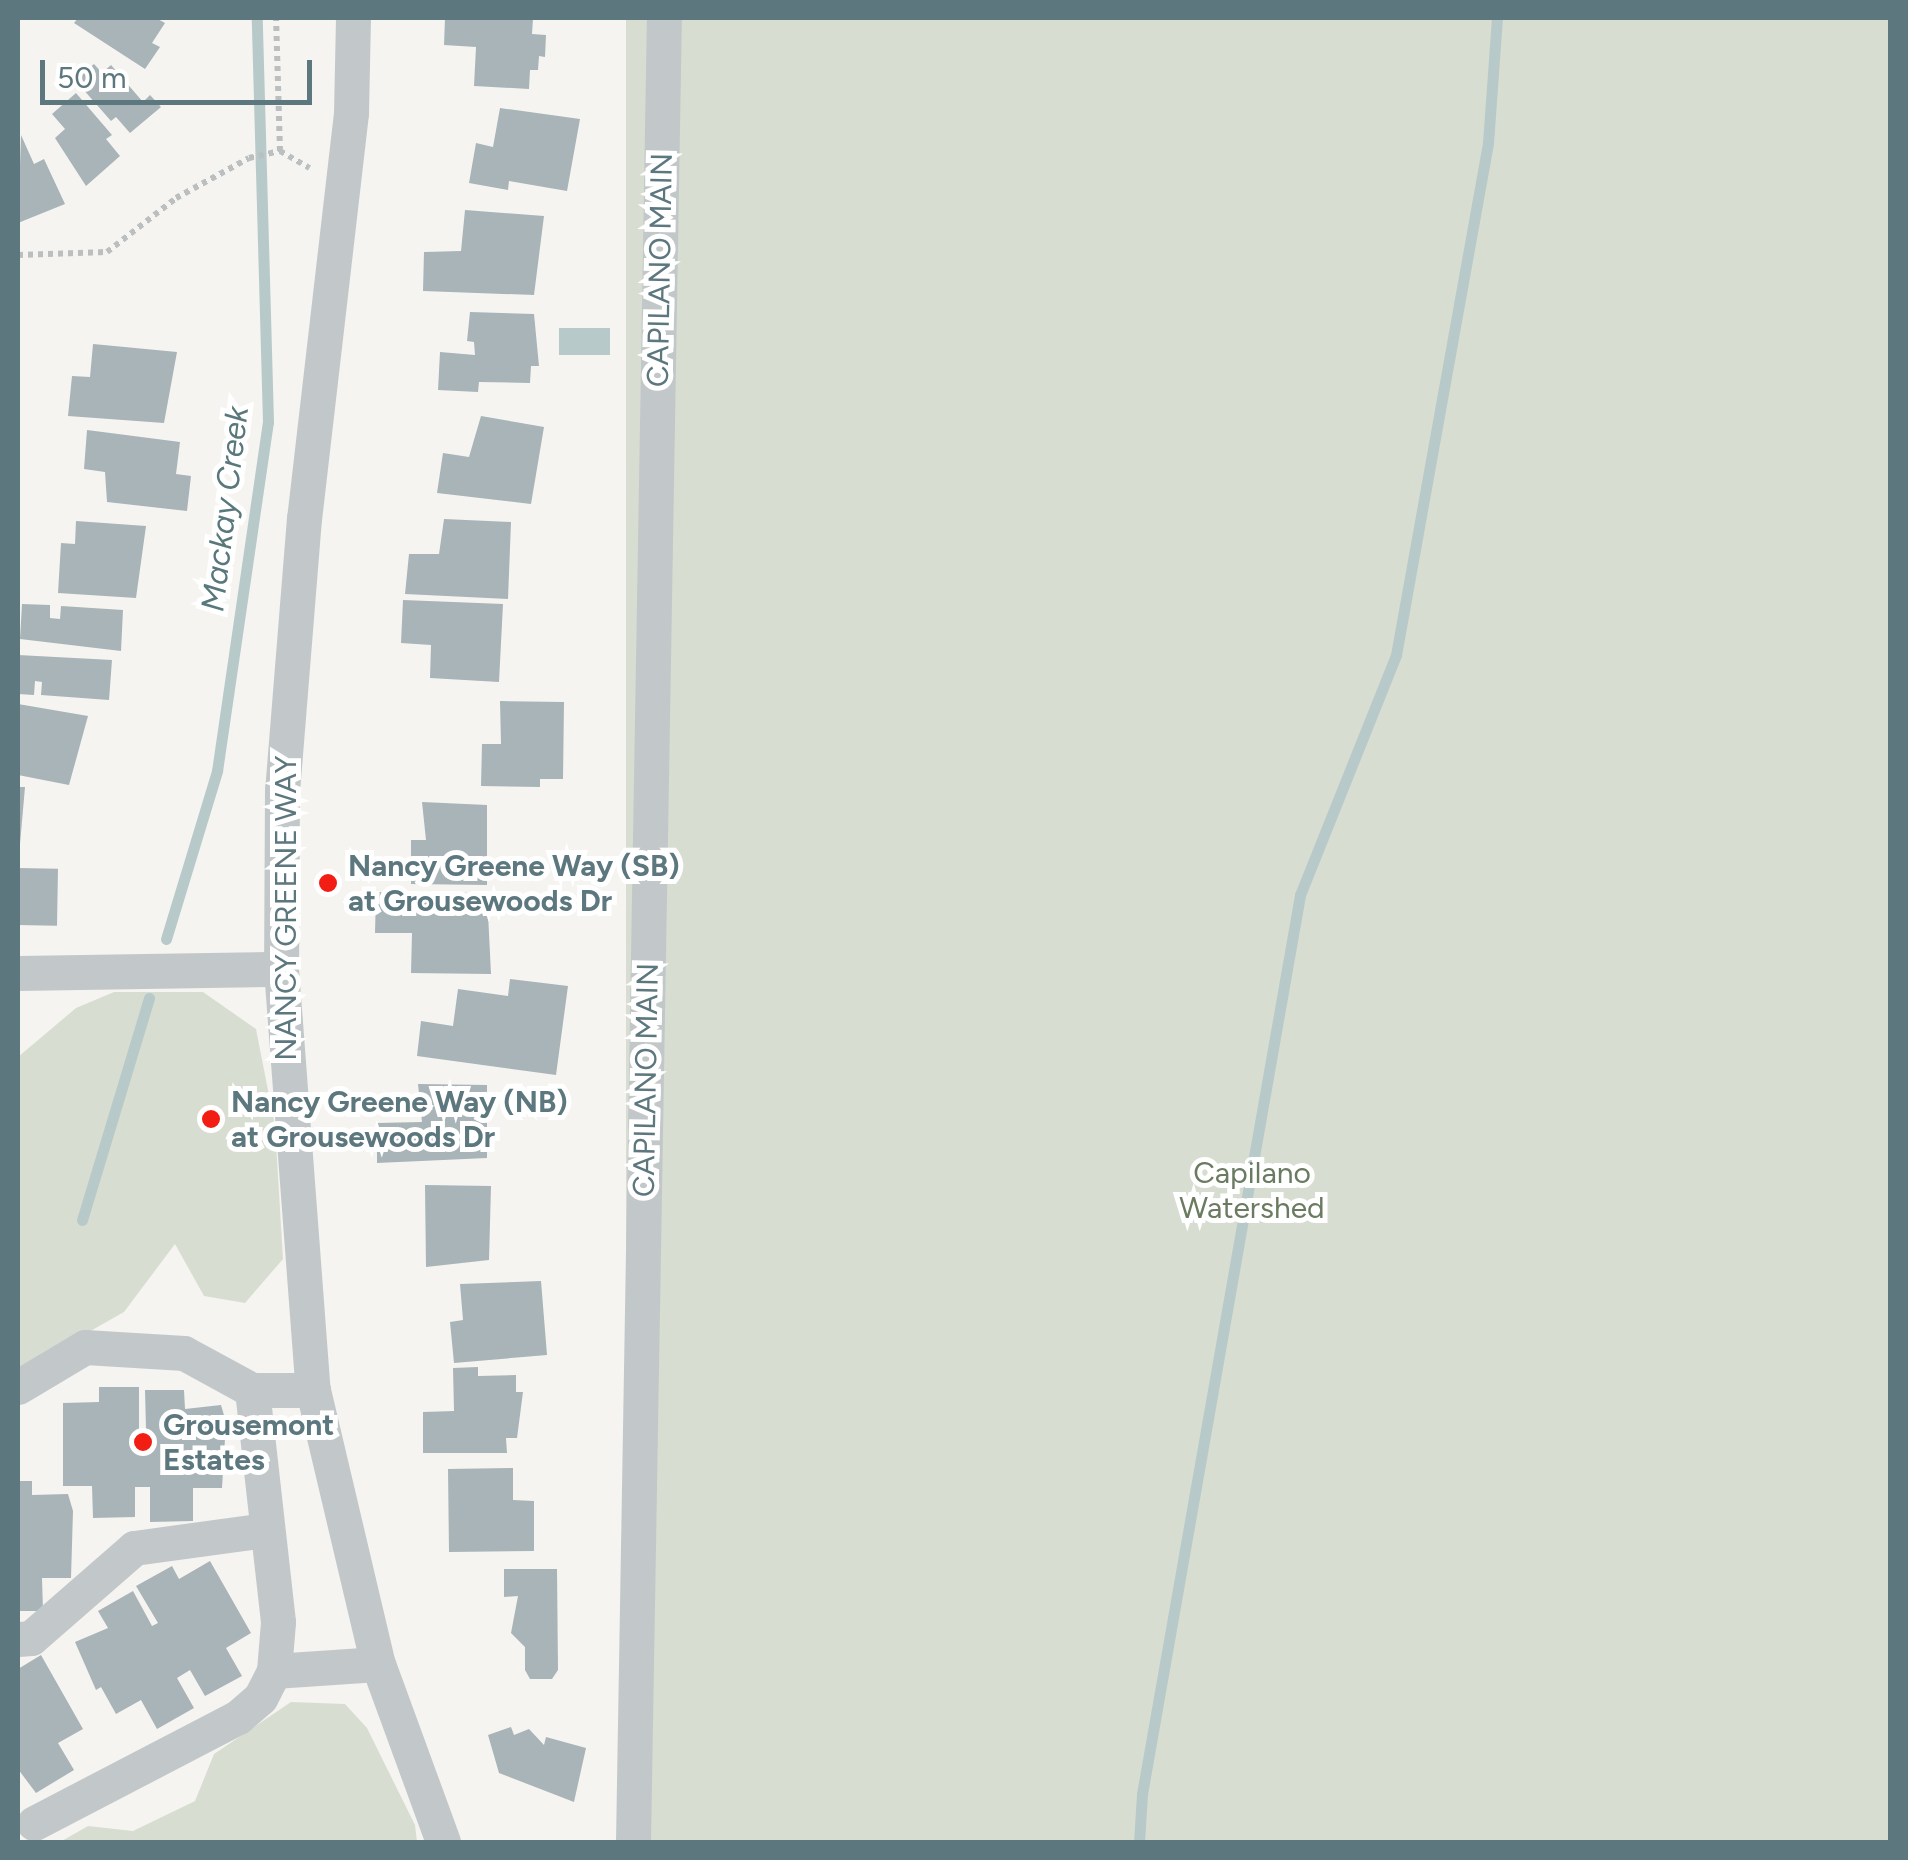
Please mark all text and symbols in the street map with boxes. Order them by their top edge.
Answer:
scale bar [45,40,318,102]
text: 50 m [57,59,126,96]
street label: CAPILANO MAIN [640,153,680,387]
water label: Mackay Creek [193,404,257,614]
street label: NANCY GREENE WAY [268,755,304,1061]
place label: Nancy Greene Way (SB) at Grousewoods Dr [348,848,680,918]
marker: Nancy Greene Way (SB) at Grousewoods Dr [317,872,339,894]
street label: CAPILANO MAIN [626,963,666,1197]
place label: Nancy Greene Way (NB) at Grousewoods Dr [231,1084,568,1154]
marker: Nancy Greene Way (NB) at Grousewoods Dr [200,1108,222,1130]
park label: Capilano Watershed [1179,1155,1325,1226]
place label: Grousemont Estates [163,1407,334,1478]
marker: Grousemont Estates [132,1431,154,1453]

